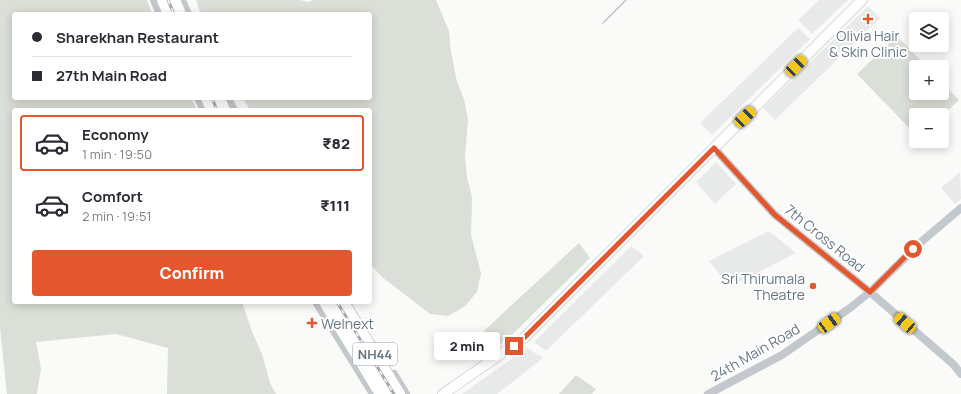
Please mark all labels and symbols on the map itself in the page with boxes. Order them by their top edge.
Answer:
marker: Olivia Hair & Skin Clinic [862,13,874,25]
place label: Olivia Hair & Skin Clinic [829,26,907,61]
car [783,53,809,79]
car [732,104,758,130]
street label: 7th Cross Road [781,200,869,276]
route start [904,240,922,258]
place label: Sri Thirumala Theatre [721,269,805,304]
marker: Sri Thirumala Theatre [808,281,818,291]
car [816,311,842,335]
car [892,311,918,335]
place label: Welnext [321,314,374,333]
marker: Welnext [306,317,318,329]
street label: 24th Main Road [707,319,803,385]
callout: 2 min [434,332,500,360]
route end [505,337,523,355]
road number: NH44 [353,343,397,365]

